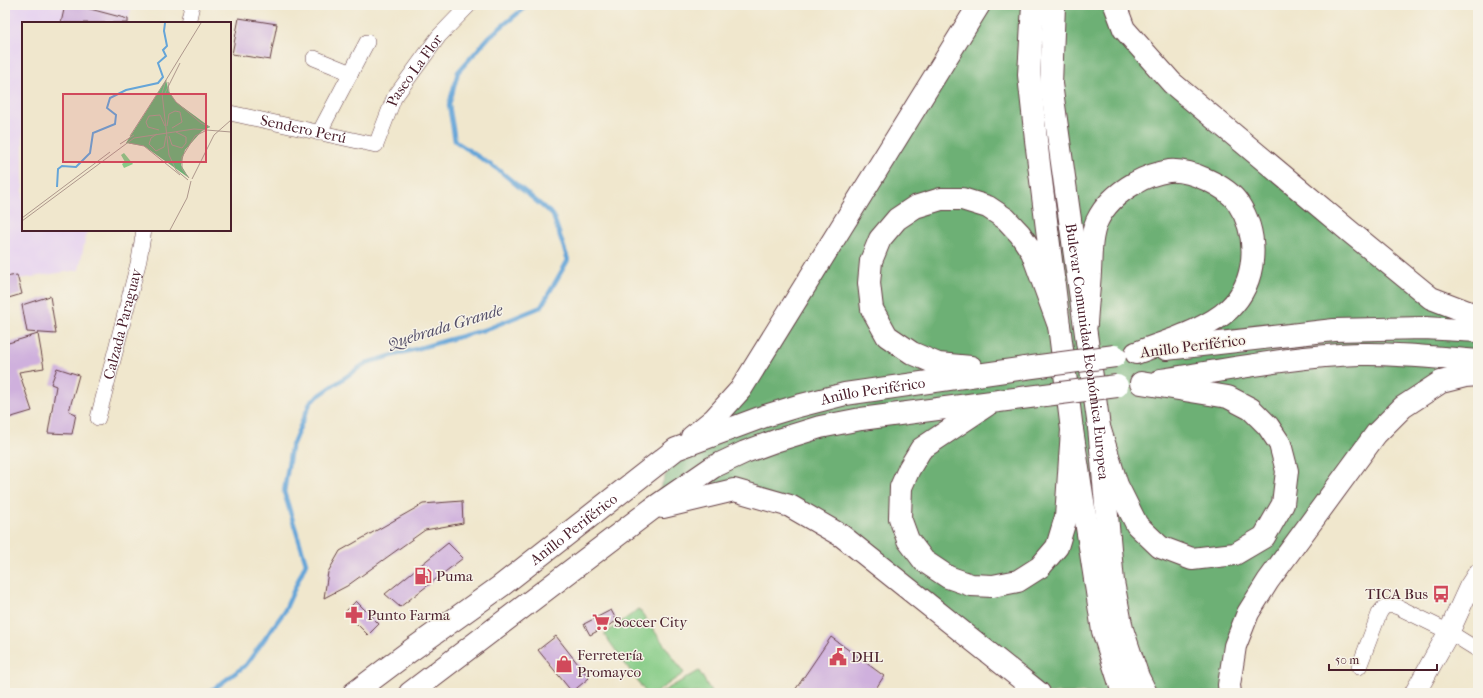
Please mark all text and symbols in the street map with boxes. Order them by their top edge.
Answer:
inset map [22,22,231,231]
street label: Paseo La Flor [383,30,447,109]
street label: Sendero Perú [259,111,348,147]
street label: Bulevar Comunidad Económica Europea [1062,222,1113,482]
street label: Calzada Paraguay [99,266,146,381]
water label: Quebrada Grande [384,300,506,354]
street label: Anillo Periférico [1138,331,1247,362]
street label: Anillo Periférico [818,373,927,409]
street label: Anillo Periférico [525,489,621,570]
fuel station icon: Puma [413,566,433,586]
place label: Puma [436,567,474,585]
bus stop icon: TICA Bus [1431,584,1451,604]
place label: TICA Bus [1365,585,1428,603]
pharmacy icon: Punto Farma [344,605,364,625]
place label: Punto Farma [367,606,451,624]
supermarket icon: Soccer City [591,612,611,632]
place label: Soccer City [614,613,688,631]
place label: Ferretería Promayco [577,646,644,681]
scale bar [1329,646,1437,672]
public building icon: DHL [828,647,848,667]
place label: DHL [851,648,883,666]
text: 50 m [1335,653,1359,667]
shop icon: Ferretería Promayco [554,654,574,674]

